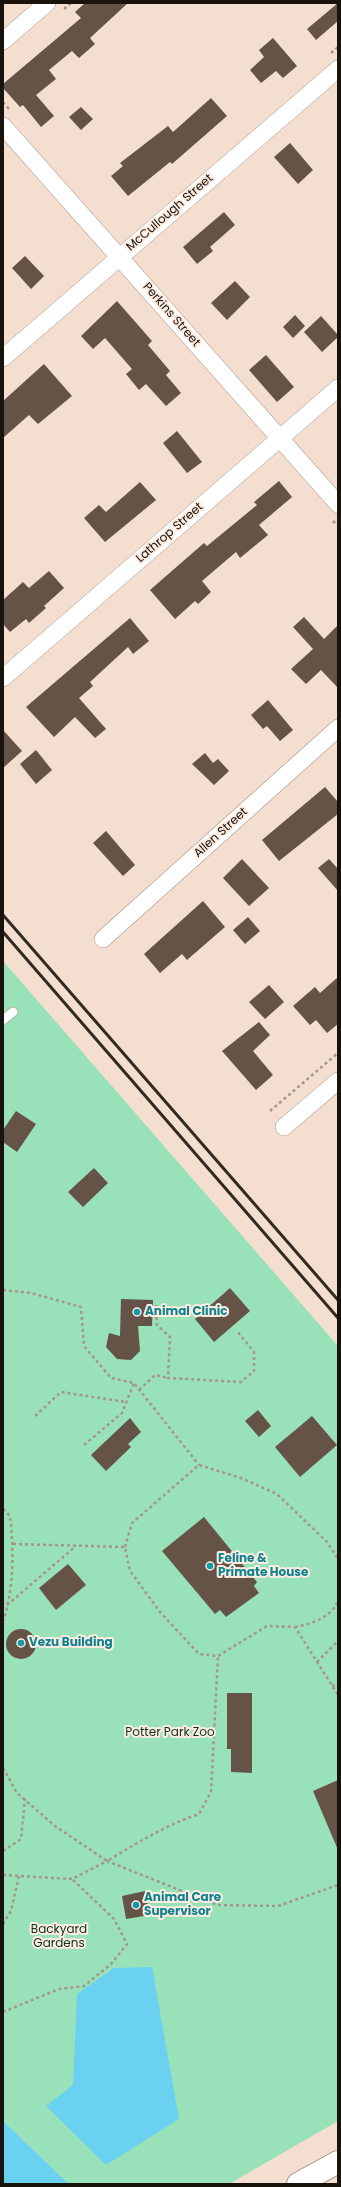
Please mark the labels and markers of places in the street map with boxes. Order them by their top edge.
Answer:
place label: Animal Clinic [145,1305,228,1319]
marker: Animal Clinic [132,1307,142,1317]
place label: Feline & Primate House [218,1552,308,1580]
marker: Feline & Primate House [205,1561,215,1571]
place label: Vezu Building [29,1636,113,1650]
marker: Vezu Building [16,1638,26,1648]
place label: Animal Care Supervisor [144,1891,221,1919]
marker: Animal Care Supervisor [131,1900,141,1910]

